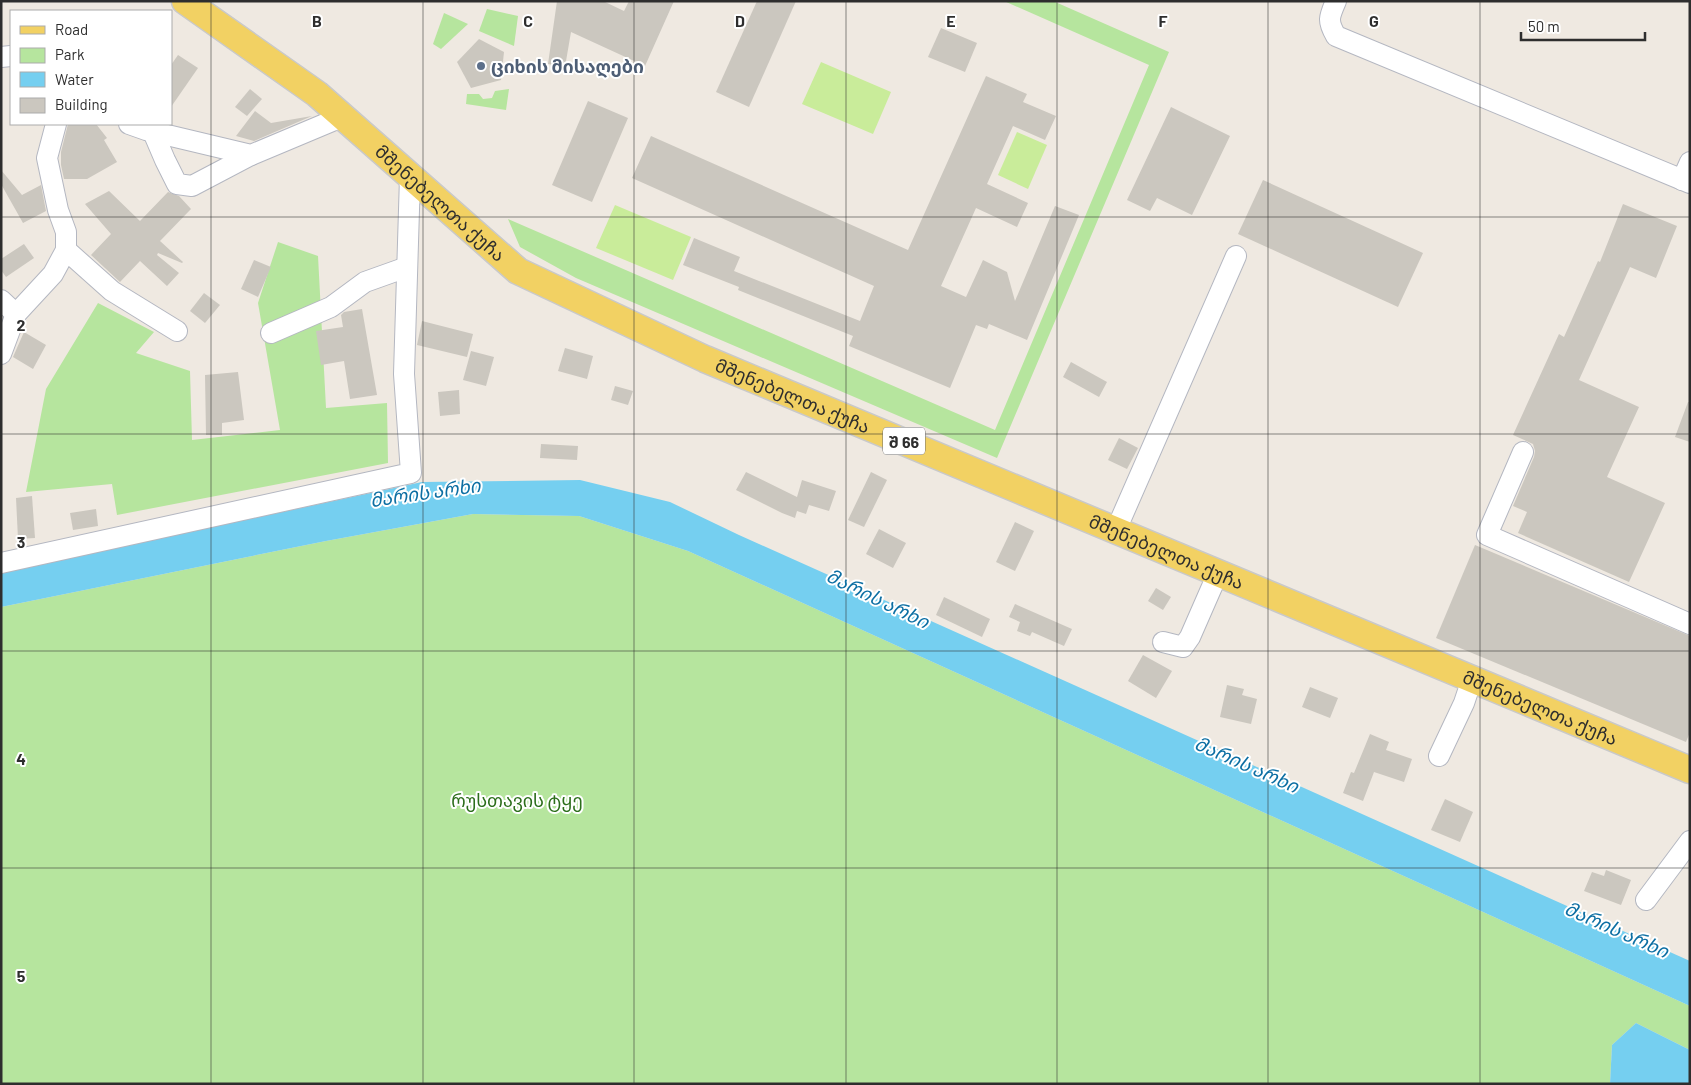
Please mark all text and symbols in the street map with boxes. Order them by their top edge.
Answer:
legend [10,10,172,125]
scale bar [1521,10,1645,42]
text: B [312,11,322,30]
text: C [523,11,533,30]
text: D [735,11,745,30]
text: E [946,11,956,30]
text: F [1159,11,1168,30]
text: G [1369,11,1379,30]
text: 50 m [1528,17,1560,35]
text: Road [55,20,88,38]
text: Park [55,45,85,63]
place label: ციხის მისაღები [491,55,644,78]
marker: ციხის მისაღები [475,60,487,72]
text: Water [55,70,94,88]
text: Building [55,95,108,113]
street label: მშენებელთა ქუჩა [371,140,510,266]
text: 2 [17,315,26,334]
street label: მშენებელთა ქუჩა [712,354,873,438]
road number: შ 66 [883,428,925,454]
water label: მარის არხი [368,473,483,511]
street label: მშენებელთა ქუჩა [1086,510,1247,594]
text: 3 [17,532,25,551]
water label: მარის არხი [823,563,934,633]
street label: მშენებელთა ქუჩა [1460,665,1621,750]
water label: მარის არხი [1191,731,1304,798]
text: 4 [16,749,26,768]
park label: რუსთავის ტყე [451,789,583,812]
water label: მარის არხი [1561,896,1674,963]
text: 5 [17,966,26,985]

